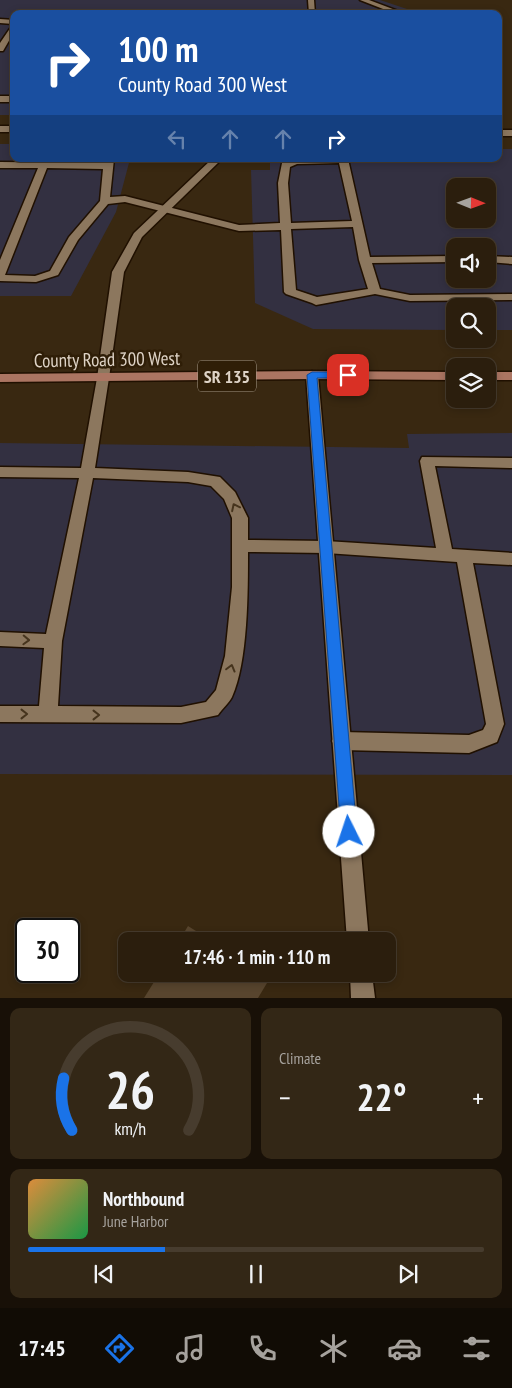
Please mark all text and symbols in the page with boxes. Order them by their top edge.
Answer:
text: 100 m [118,26,199,72]
icon: right [35,30,100,95]
text: County Road 300 West [118,70,287,98]
icon: left [163,125,191,153]
icon: ahead [216,125,244,153]
icon: ahead [269,125,297,153]
icon: right [322,125,350,153]
north arrow [446,178,496,228]
map controls [446,178,496,408]
button: sound [446,238,496,288]
button: search [446,298,496,348]
street label: County Road 300 West [34,346,181,372]
pin [327,354,369,396]
button: layers [446,358,496,408]
road number: SR 135 [198,361,256,392]
icon: arrive [334,361,362,389]
one-way arrow [231,503,241,512]
one-way arrow [23,635,31,645]
one-way arrow [225,663,236,672]
one-way arrow [20,709,28,719]
one-way arrow [93,710,101,720]
position arrow [322,805,374,857]
speed limit sign: 30 [15,918,80,983]
text: 17:46 · 1 min · 110 m [184,945,330,969]
text: Climate [279,1048,321,1068]
text: 26 [106,1056,155,1123]
text: 22° [356,1072,407,1121]
text: − [279,1079,291,1116]
text: + [472,1079,484,1116]
text: km/h [115,1117,146,1140]
text: Northbound [103,1187,184,1211]
text: June Harbor [103,1211,168,1231]
icon: previous [90,1260,118,1288]
icon: pause [242,1260,270,1288]
icon: next [394,1260,422,1288]
icon: directions [102,1331,137,1366]
icon: music [173,1331,208,1366]
icon: phone [245,1331,280,1366]
icon: climate [316,1331,351,1366]
icon: car [387,1331,422,1366]
icon: filters [459,1331,494,1366]
text: 17:45 [18,1334,66,1362]

